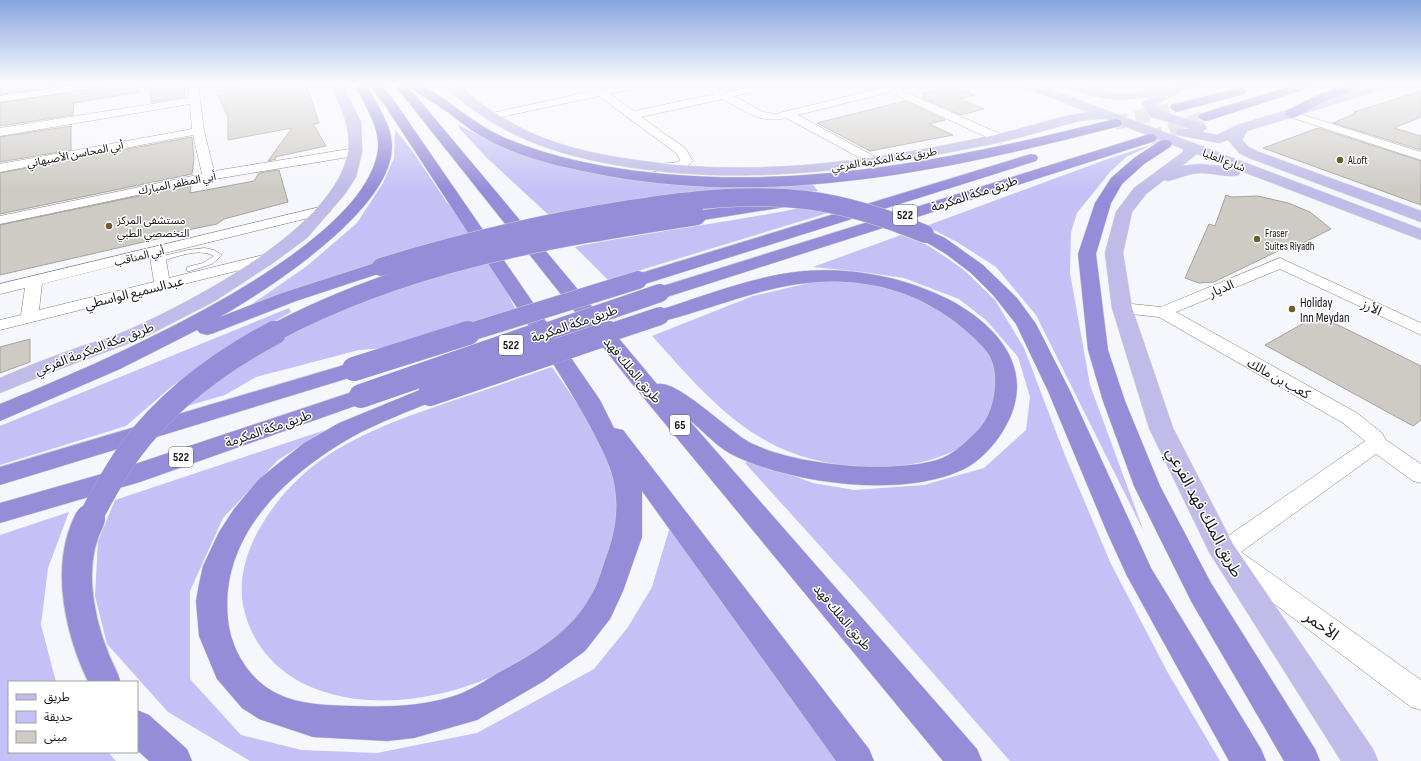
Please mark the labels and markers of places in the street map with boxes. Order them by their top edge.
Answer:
place label: ALoft [1347,154,1368,167]
marker: ALoft [1335,155,1345,165]
place label: مستشفى المركز التخصصي الطبي [116,214,189,243]
marker: مستشفى المركز التخصصي الطبي [104,221,114,231]
place label: Fraser Suites Riyadh [1265,227,1315,253]
marker: Fraser Suites Riyadh [1252,234,1262,244]
place label: Holiday Inn Meydan [1300,295,1350,326]
marker: Holiday Inn Meydan [1287,304,1297,314]

